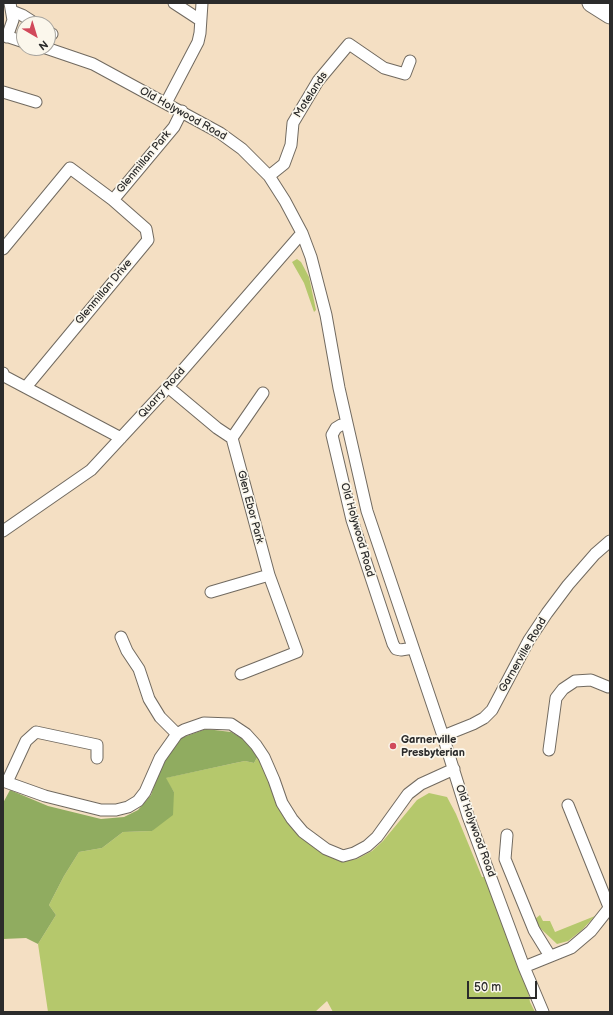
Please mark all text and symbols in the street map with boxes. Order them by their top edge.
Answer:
north arrow [16,16,56,56]
text: N [36,37,50,53]
street label: Motelands [291,70,331,120]
street label: Old Holywood Road [137,85,229,143]
street label: Glenmillan Park [114,128,174,196]
street label: Glenmillan Drive [73,257,135,327]
street label: Quarry Road [136,365,188,421]
street label: Glen Ebor Park [234,469,266,545]
street label: Old Holywood Road [337,481,377,579]
street label: Garnerville Road [496,615,550,695]
place label: Garnerville Presbyterian [401,733,465,759]
marker: Garnerville Presbyterian [388,741,398,751]
street label: Old Holywood Road [452,783,498,879]
scale bar [469,973,539,999]
text: 50 m [474,980,501,995]

